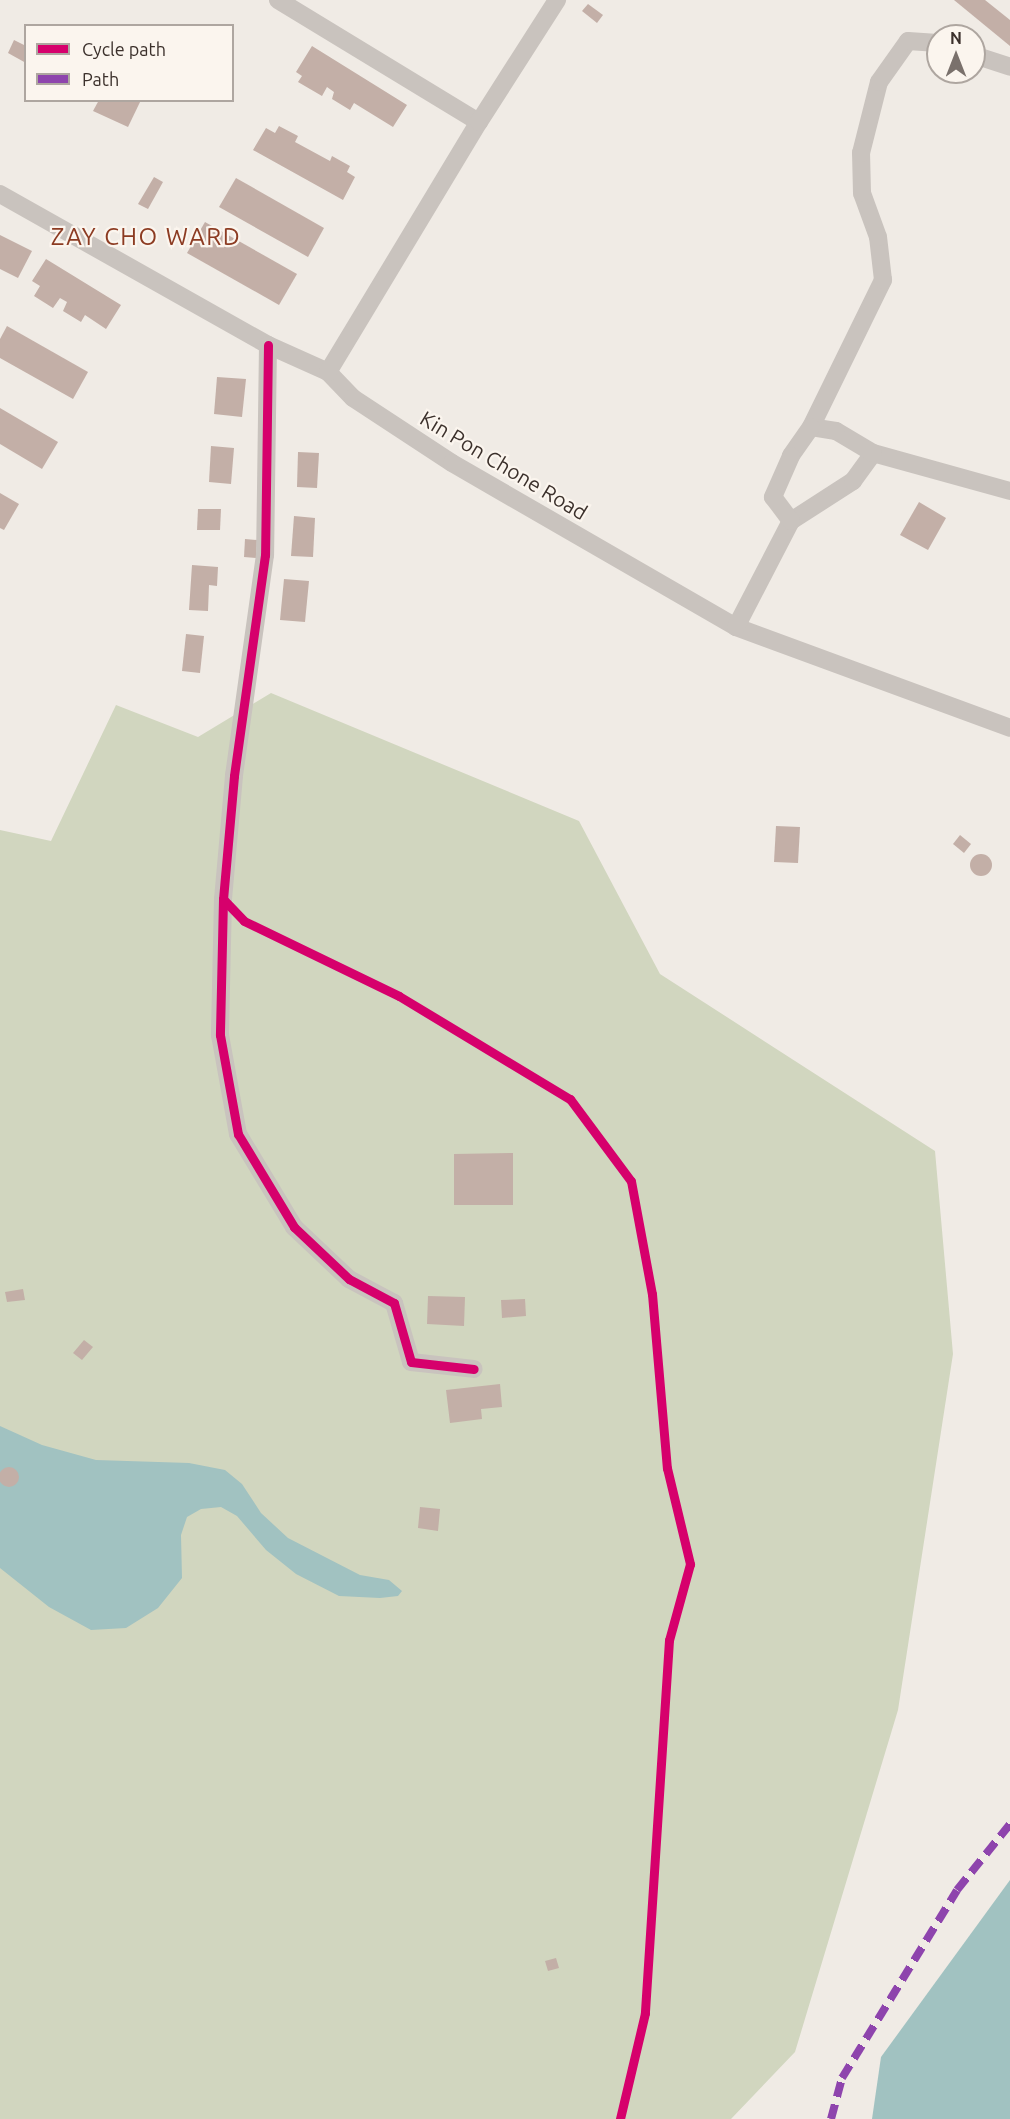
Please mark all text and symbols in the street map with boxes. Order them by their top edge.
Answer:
legend [24,24,234,102]
north arrow [926,24,986,84]
text: N [950,29,962,47]
text: Cycle path [82,39,166,59]
text: Path [82,69,119,89]
district label: ZAY CHO WARD [51,223,241,251]
street label: Kin Pon Chone Road [416,405,592,525]

